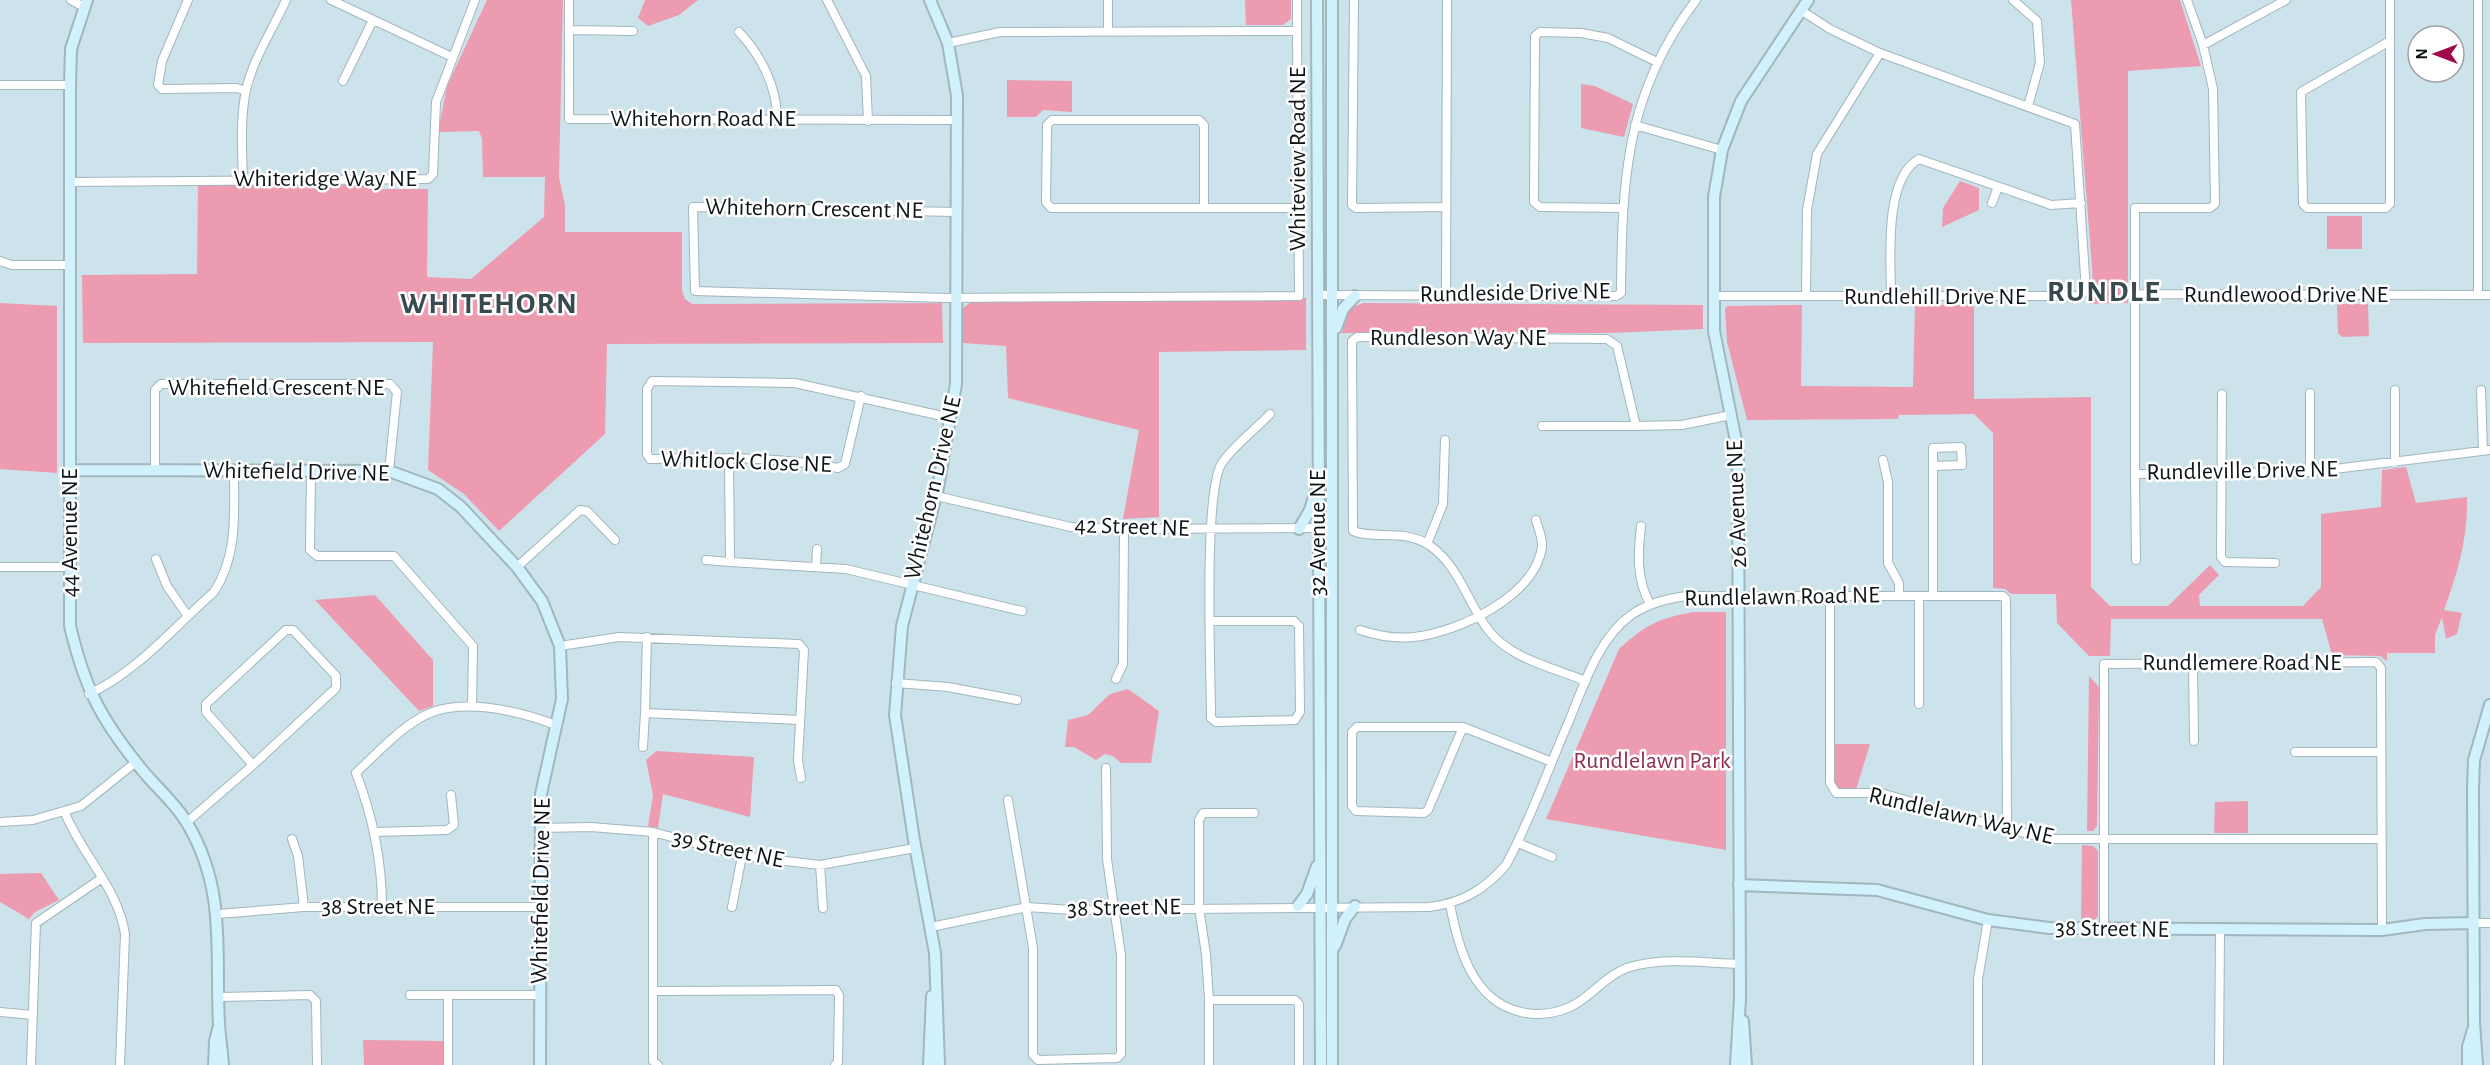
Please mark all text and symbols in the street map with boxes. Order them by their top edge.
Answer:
north arrow [2406,24,2466,84]
text: N [2414,48,2430,60]
street label: Whiteview Road NE [1286,66,1310,251]
street label: Whitehorn Road NE [610,107,796,131]
street label: Whiteridge Way NE [233,167,417,191]
street label: Whitehorn Crescent NE [705,195,924,223]
district label: RUNDLE [2047,277,2161,307]
street label: Rundleside Drive NE [1419,279,1611,307]
street label: Rundlewood Drive NE [2184,283,2389,307]
street label: Rundlehill Drive NE [1844,285,2027,309]
district label: WHITEHORN [400,289,578,319]
street label: Rundleson Way NE [1370,326,1547,350]
street label: Whitefield Crescent NE [168,376,385,400]
street label: Whitehorn Drive NE [900,393,966,582]
street label: 26 Avenue NE [1723,439,1751,568]
street label: Whitlock Close NE [660,447,832,477]
street label: Rundleville Drive NE [2146,457,2338,485]
street label: Whitefield Drive NE [203,458,390,486]
street label: 44 Avenue NE [58,468,82,597]
street label: 32 Avenue NE [1306,469,1330,596]
street label: 42 Street NE [1074,513,1190,541]
street label: Rundlelawn Road NE [1684,583,1880,611]
street label: Rundlemere Road NE [2142,651,2342,675]
park label: Rundlelawn Park [1573,749,1731,773]
street label: Rundlelawn Way NE [1866,783,2056,849]
street label: Whitefield Drive NE [527,797,555,984]
street label: 39 Street NE [670,825,786,873]
street label: 38 Street NE [321,895,435,919]
street label: 38 Street NE [1067,895,1181,921]
street label: 38 Street NE [2055,916,2169,942]

